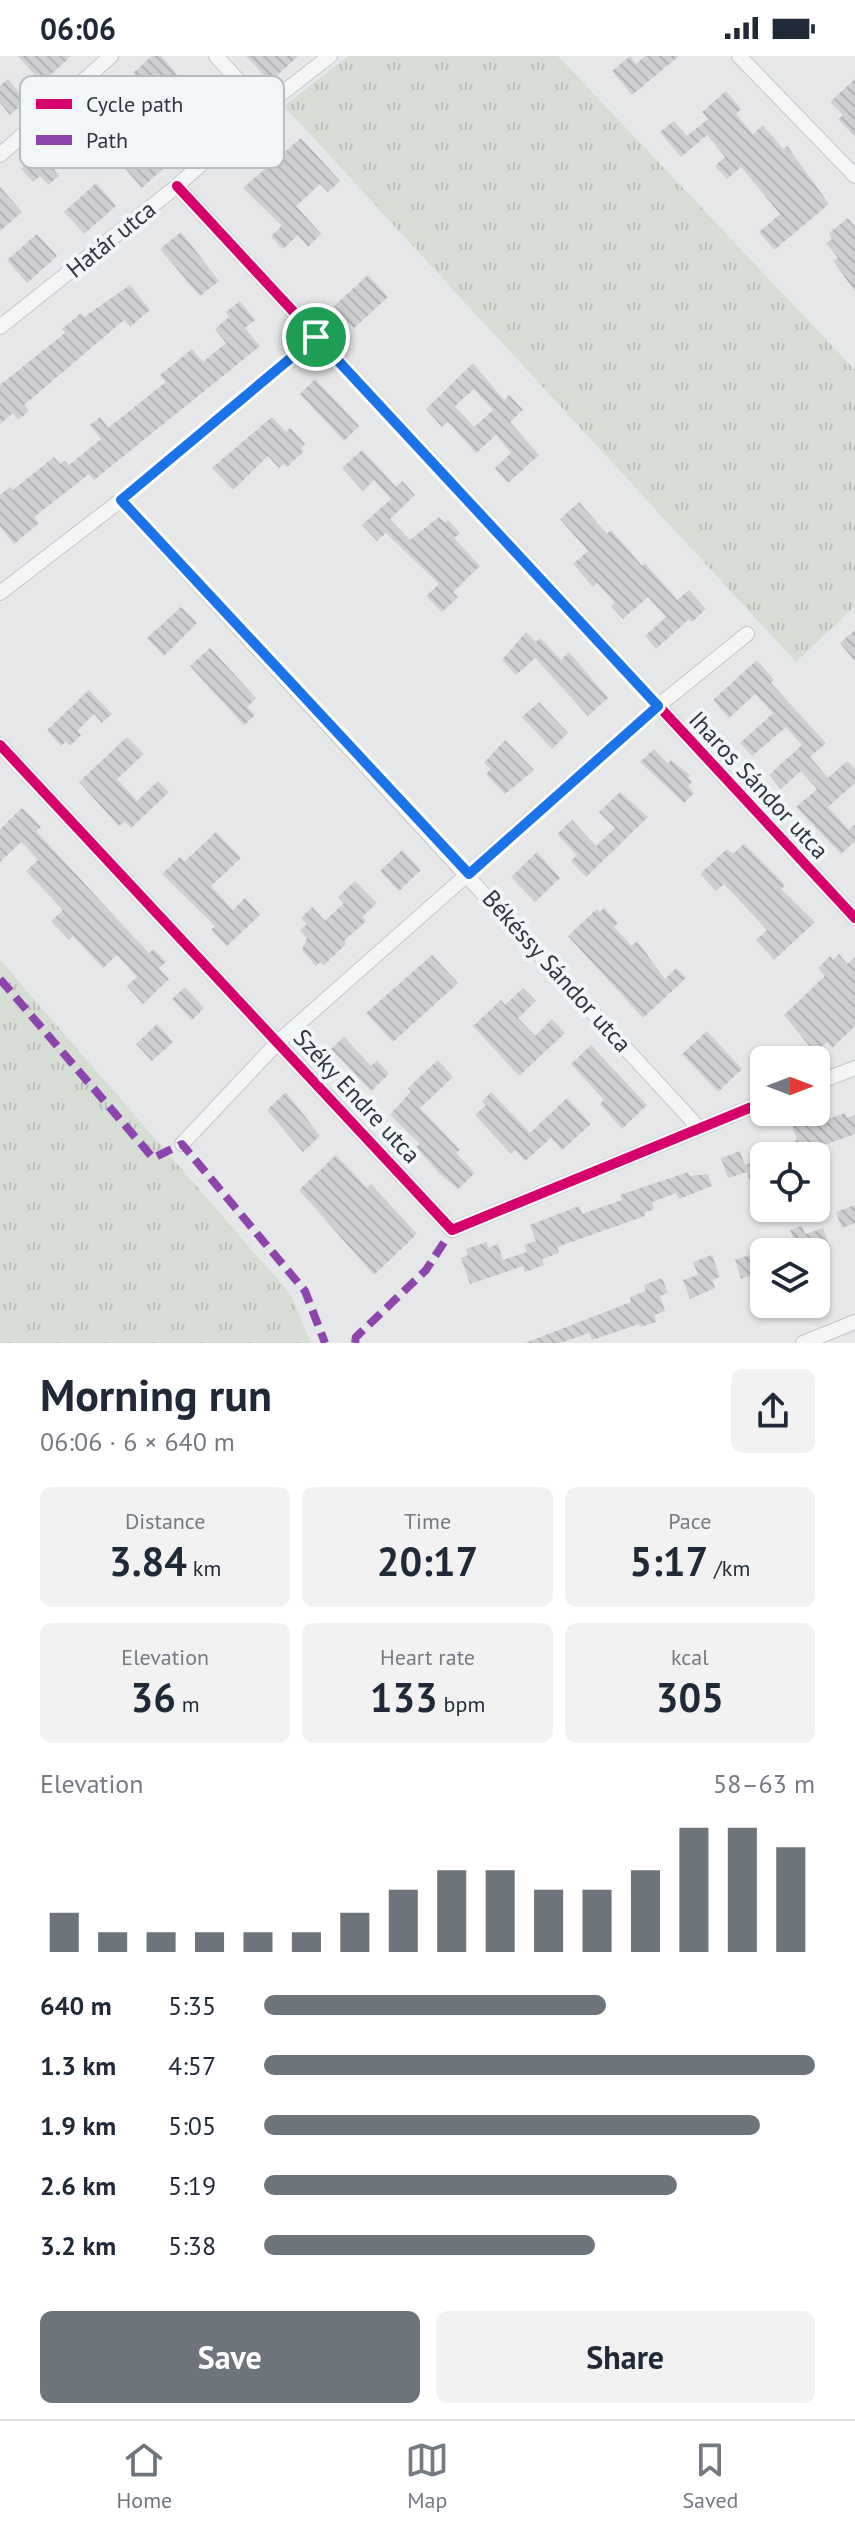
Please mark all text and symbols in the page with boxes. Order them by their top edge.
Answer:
text: 06:06 [40,9,116,48]
legend [20,76,284,168]
text: Cycle path [86,90,183,118]
text: Path [86,126,128,154]
street label: Határ utca [60,194,162,284]
pin [282,303,350,371]
icon: arrive [294,315,338,359]
street label: Iharos Sándor utca [682,705,836,865]
street label: Békéssy Sándor utca [476,883,638,1059]
street label: Széky Endre utca [287,1022,427,1170]
north arrow [750,1046,830,1126]
map controls [750,1046,830,1318]
button: locate [750,1142,830,1222]
button: layers [750,1238,830,1318]
text: Morning run [40,1366,272,1423]
button: share [731,1369,815,1453]
text: 06:06 · 6 × 640 m [40,1425,235,1458]
text: Distance [125,1507,205,1535]
text: Time [404,1507,451,1535]
text: Pace [668,1507,711,1535]
text: 3.84 [109,1535,187,1587]
text: 20:17 [377,1535,478,1587]
text: 5:17 [629,1535,708,1587]
text: km [187,1554,221,1582]
text: /km [708,1554,750,1582]
text: Elevation [121,1643,209,1671]
text: Heart rate [380,1643,475,1671]
text: kcal [671,1643,709,1671]
text: 36 [131,1671,176,1723]
text: 133 [370,1671,438,1723]
text: 305 [656,1671,724,1723]
text: m [176,1690,200,1718]
text: bpm [438,1690,485,1718]
text: Elevation [40,1767,144,1800]
text: 58–63 m [713,1767,815,1800]
text: 640 m [40,1989,112,2022]
text: 5:35 [168,1989,216,2022]
text: 1.3 km [40,2049,116,2082]
text: 4:57 [168,2049,216,2082]
text: 1.9 km [40,2109,116,2142]
text: 5:05 [168,2109,216,2142]
text: 2.6 km [40,2169,116,2202]
text: 5:19 [168,2169,216,2202]
text: 3.2 km [40,2229,116,2262]
text: 5:38 [168,2229,216,2262]
button: Save [40,2311,420,2403]
button: Share [436,2311,815,2403]
tab: Home [117,2438,172,2514]
tab: Map [405,2438,449,2514]
tab: Saved [682,2438,738,2514]

